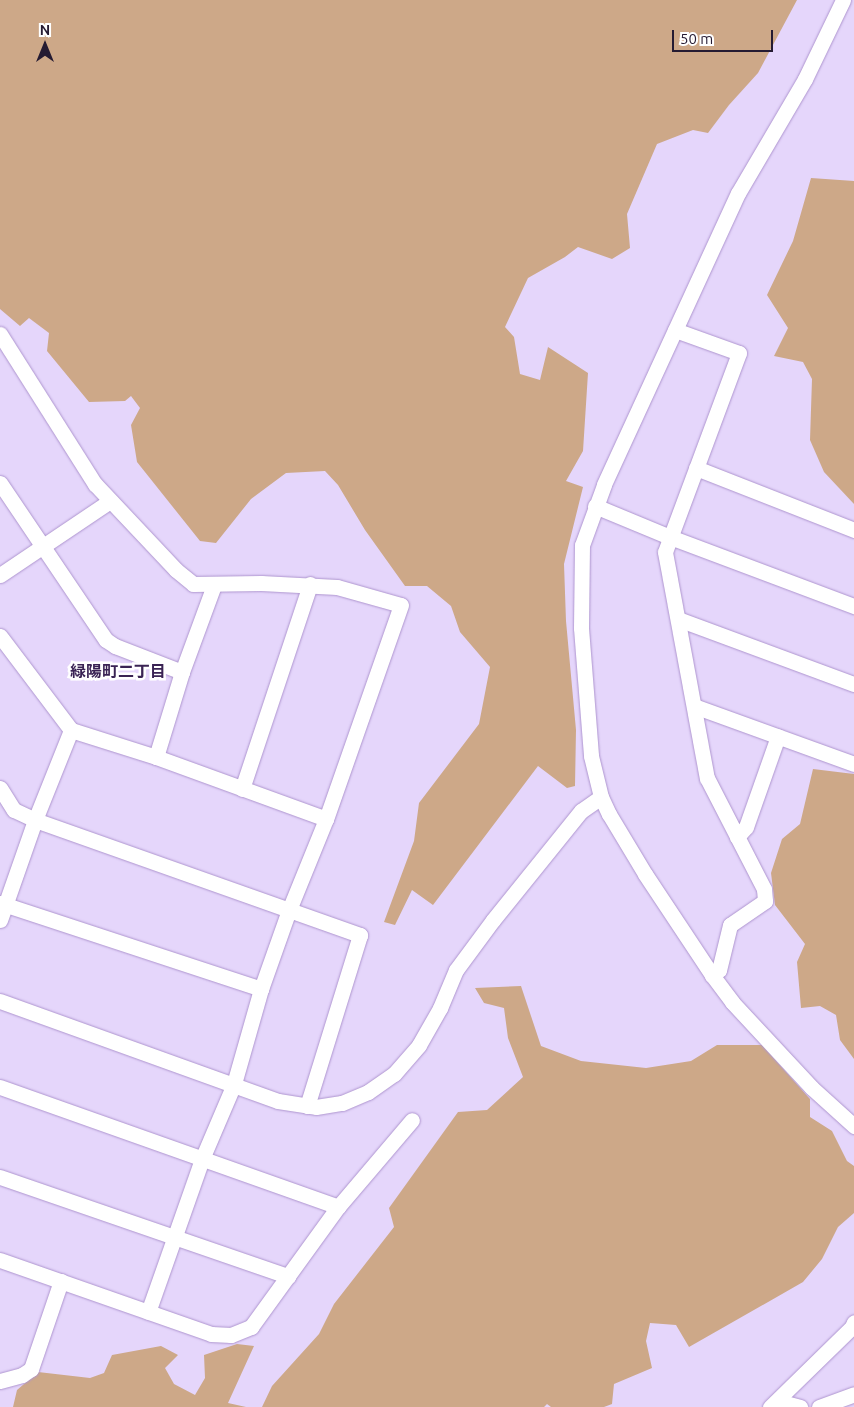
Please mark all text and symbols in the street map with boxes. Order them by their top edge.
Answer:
north arrow [20,20,70,70]
scale bar [674,20,775,52]
text: N [40,22,50,38]
text: 50 m [680,30,713,47]
district label: 緑陽町二丁目 [70,661,166,681]

